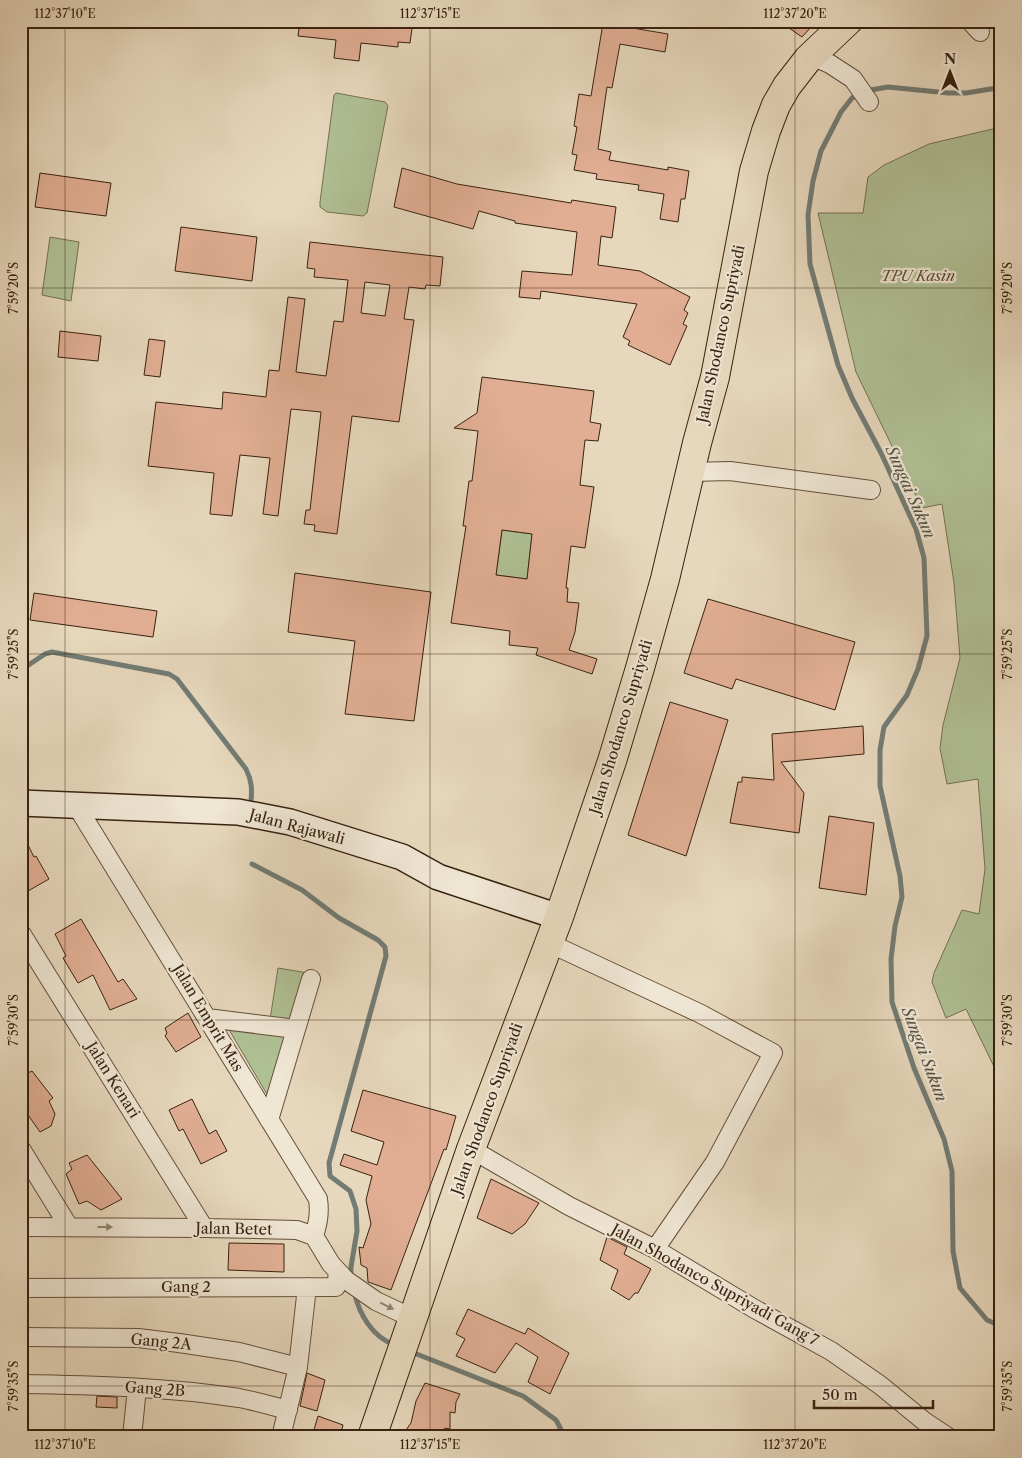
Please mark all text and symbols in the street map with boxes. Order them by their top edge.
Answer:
text: 112°37'10"E [34,6,96,21]
text: 112°37'15"E [400,6,460,21]
text: 112°37'20"E [763,6,827,21]
north arrow [924,48,974,98]
text: N [944,50,956,68]
street label: Jalan Shodanco Supriyadi [692,243,749,427]
text: 7°59'20"S [6,262,21,314]
text: 7°59'20"S [1000,262,1015,314]
park label: TPU Kasin [881,266,955,285]
water label: Sungai Sukun [881,442,940,542]
text: 7°59'25"S [6,628,21,680]
text: 7°59'25"S [1000,628,1015,680]
street label: Jalan Shodanco Supriyadi [584,637,656,818]
street label: Jalan Rajawali [245,804,347,849]
street label: Jalan Emprit Mas [168,959,248,1075]
text: 7°59'30"S [6,994,21,1046]
text: 7°59'30"S [1000,994,1015,1046]
water label: Sungai Sukun [897,1003,952,1104]
street label: Jalan Shodanco Supriyadi [446,1020,527,1199]
street label: Jalan Kenari [81,1036,145,1122]
street label: Jalan Betet [194,1218,273,1239]
street label: Jalan Shodanco Supriyadi Gang 7 [606,1218,823,1350]
one-way arrow [97,1223,113,1231]
street label: Gang 2 [161,1277,211,1296]
one-way arrow [380,1302,394,1310]
street label: Gang 2A [130,1329,193,1354]
text: 7°59'35"S [6,1361,21,1411]
text: 7°59'35"S [1000,1361,1015,1411]
street label: Gang 2B [124,1377,186,1400]
scale bar [814,1378,933,1410]
text: 50 m [822,1385,858,1404]
text: 112°37'10"E [34,1437,96,1452]
text: 112°37'15"E [400,1437,460,1452]
text: 112°37'20"E [763,1437,827,1452]

